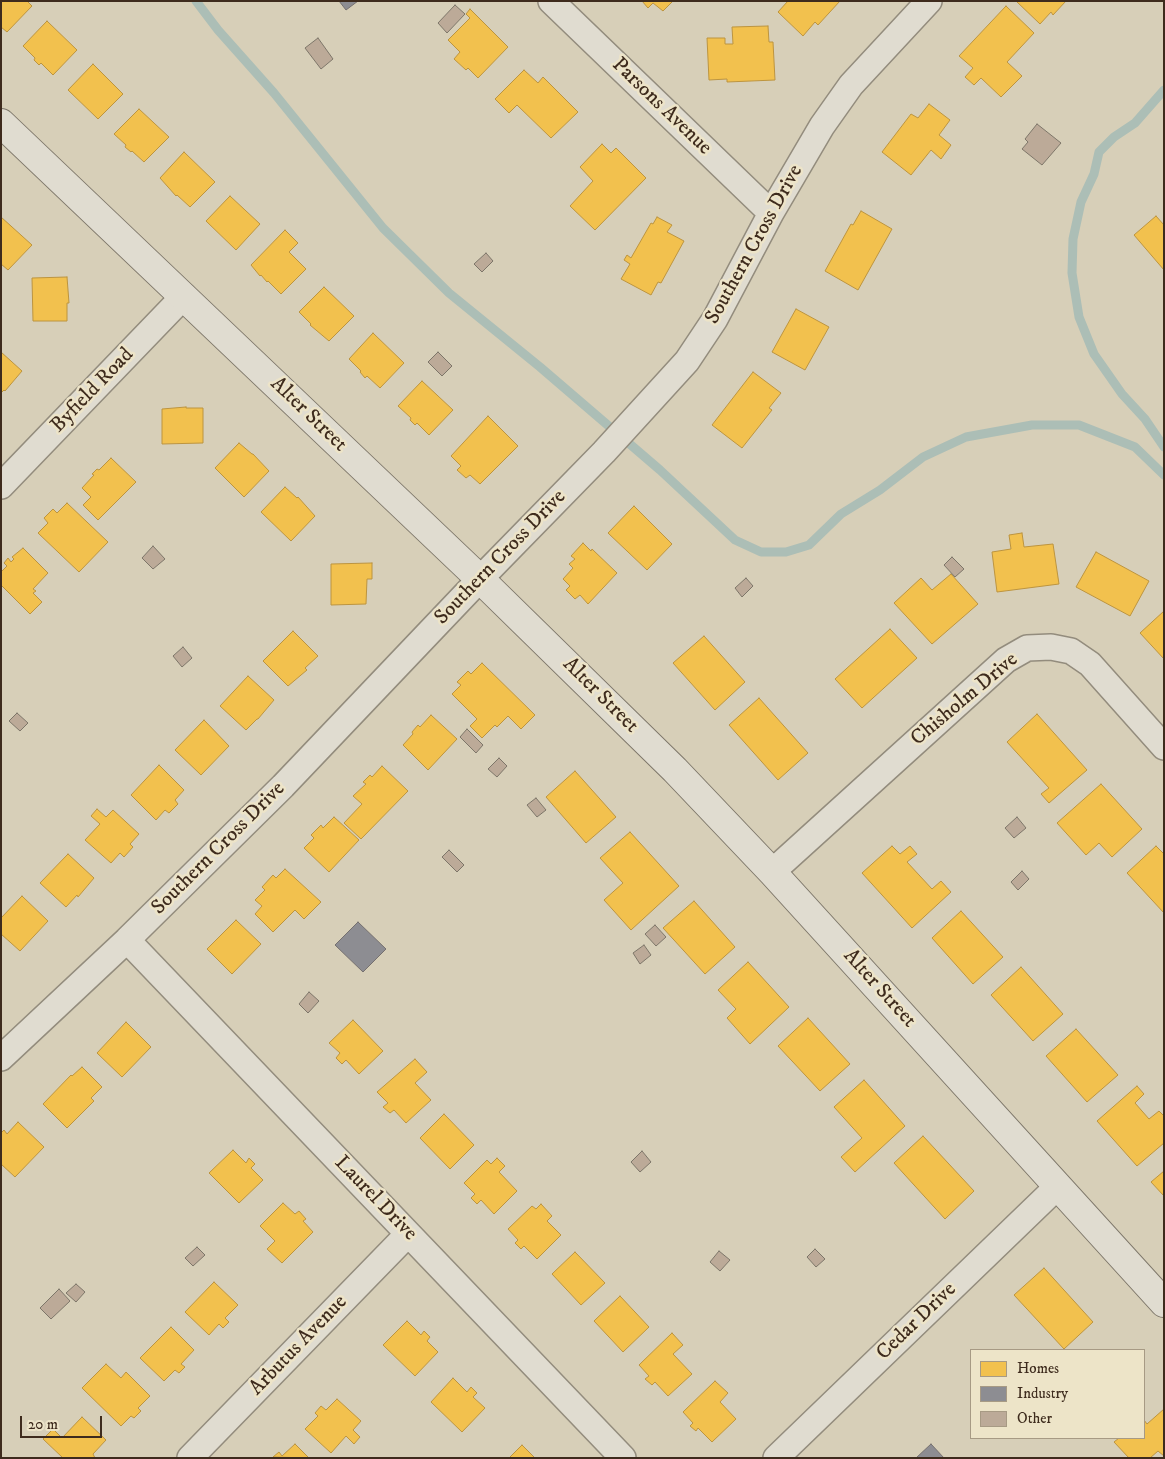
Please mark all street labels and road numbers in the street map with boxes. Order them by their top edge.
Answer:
street label: Parsons Avenue [606,53,716,161]
street label: Southern Cross Drive [701,161,809,329]
street label: Byfield Road [46,343,140,439]
street label: Alter Street [264,372,352,458]
street label: Southern Cross Drive [430,485,572,631]
street label: Chisholm Drive [906,648,1024,752]
street label: Alter Street [557,653,643,739]
street label: Southern Cross Drive [147,777,291,921]
street label: Alter Street [837,945,921,1033]
street label: Laurel Drive [328,1151,422,1247]
street label: Cedar Drive [872,1278,962,1366]
street label: Arbutus Avenue [245,1290,353,1402]

